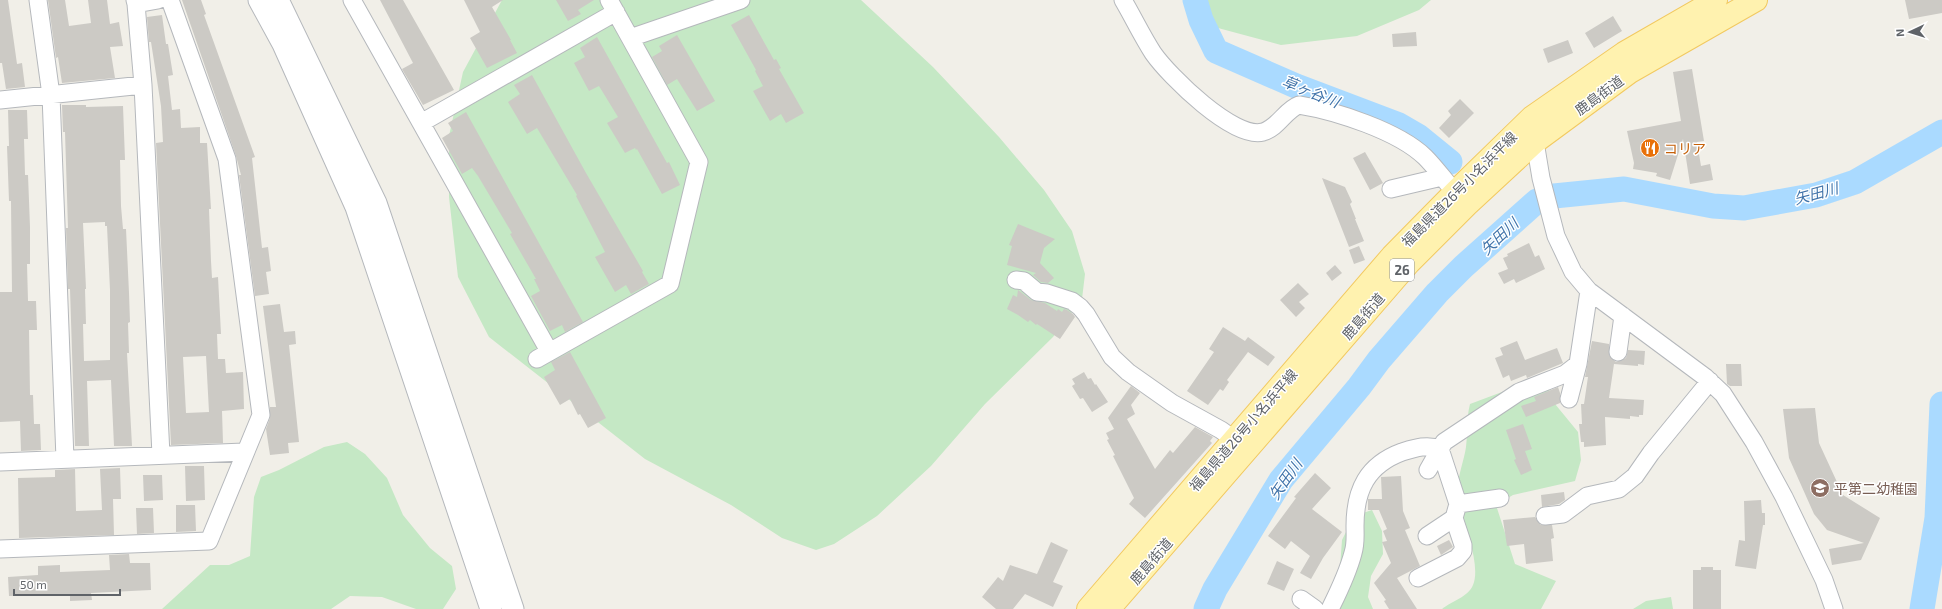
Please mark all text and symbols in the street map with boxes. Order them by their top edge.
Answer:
north arrow [1890,12,1930,52]
text: N [1893,28,1906,37]
water label: 草ヶ谷川 [1280,71,1344,111]
street label: 鹿島街道 [1571,72,1627,118]
street label: 福島県道26号小名浜平線 [1398,128,1520,250]
restaurant icon: コリア [1639,137,1661,159]
place label: コリア [1664,140,1706,157]
water label: 矢田川 [1792,178,1842,208]
water label: 矢田川 [1476,213,1523,258]
road number: 26 [1390,259,1414,281]
street label: 鹿島街道 [1338,289,1388,343]
street label: 福島県道26号小名浜平線 [1185,366,1301,494]
water label: 矢田川 [1265,454,1306,503]
school or university icon: 平第二幼稚園 [1809,477,1831,499]
place label: 平第二幼稚園 [1834,480,1918,497]
street label: 鹿島街道 [1126,534,1176,588]
scale bar [14,571,120,597]
text: 50 m [20,577,47,591]

